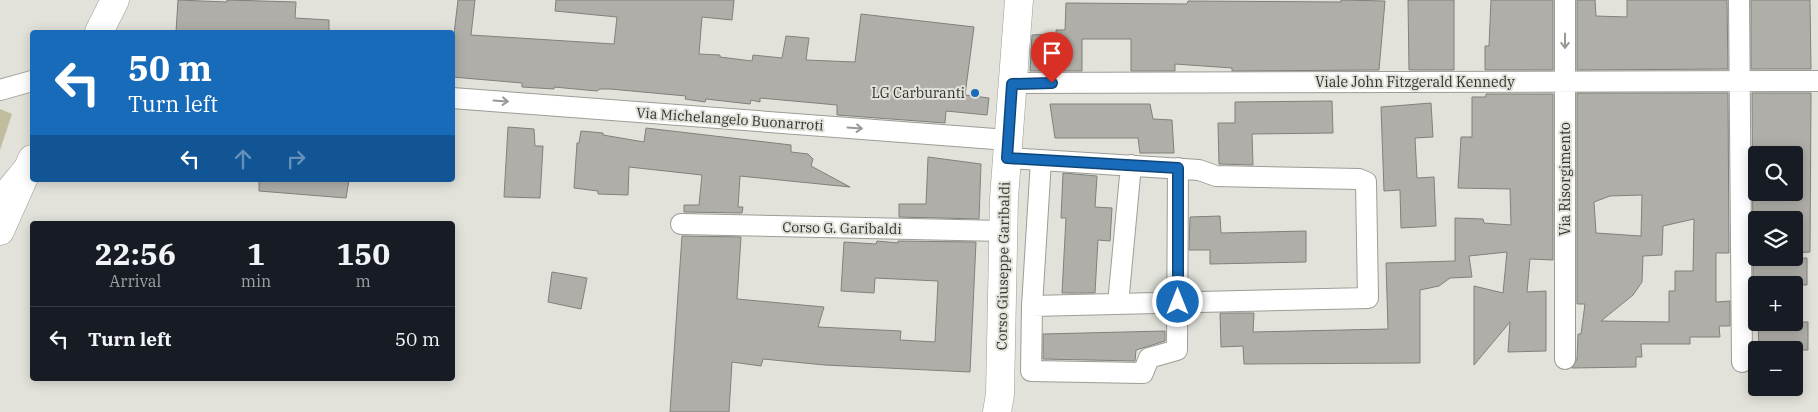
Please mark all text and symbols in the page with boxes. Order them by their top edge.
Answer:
pin [1031,32,1073,83]
one-way arrow [1560,32,1570,48]
icon: arrive [1038,39,1066,67]
text: 50 m [128,45,212,91]
icon: left [45,50,110,115]
street label: Viale John Fitzgerald Kennedy [1315,73,1515,91]
place label: LG Carburanti [872,84,965,102]
marker: LG Carburanti [969,87,981,99]
text: Turn left [128,89,218,118]
one-way arrow [493,97,509,106]
street label: Via Michelangelo Buonarroti [636,103,824,135]
street label: Via Risorgimento [1556,122,1574,236]
one-way arrow [847,124,863,133]
icon: left [176,145,204,173]
icon: ahead [229,145,257,173]
icon: right [282,145,310,173]
map controls [1748,146,1803,396]
button: search [1748,146,1803,201]
street label: Corso Giuseppe Garibaldi [993,182,1013,350]
button: layers [1748,211,1803,266]
street label: Corso G. Garibaldi [782,218,902,238]
text: 22:56 [95,234,176,273]
text: 1 [247,234,265,273]
text: 150 [336,234,390,273]
text: Arrival [109,271,161,291]
text: min [241,271,271,291]
text: m [356,271,371,291]
position arrow [1151,275,1203,327]
button: + [1748,276,1803,331]
icon: left [45,325,73,353]
text: Turn left [88,327,171,351]
text: 50 m [395,327,440,351]
button: − [1748,341,1803,396]

